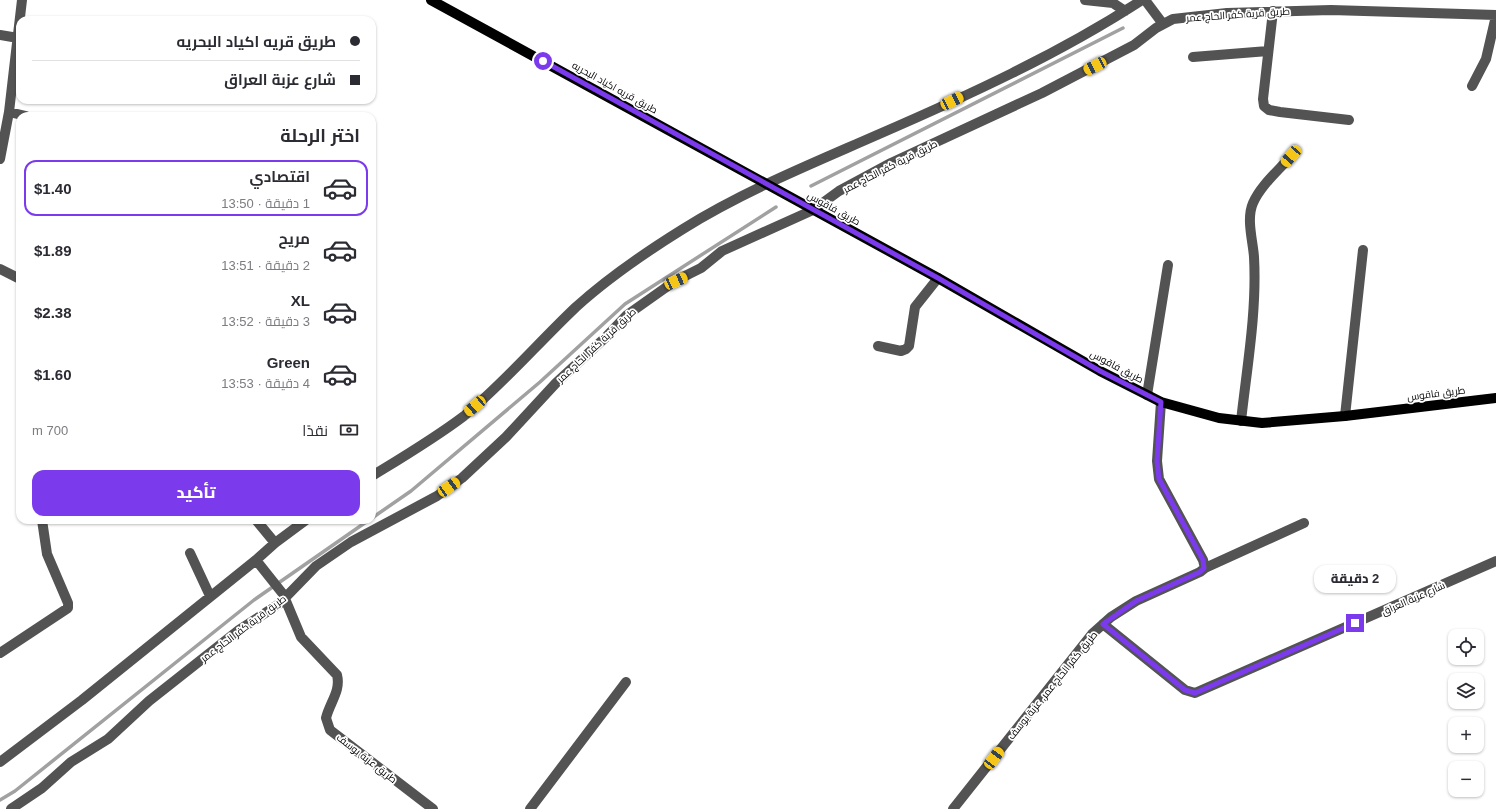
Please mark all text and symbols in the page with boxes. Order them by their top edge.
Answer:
street label: طريق قرية كفر الحاج عمر [1185,5,1290,25]
text: طريق قريه اكياد البحريه [177,33,336,50]
route start [534,52,552,70]
car [1082,55,1108,77]
street label: طريق قريه اكياد البحريه [570,59,659,116]
text: شارع عزبة العراق [224,71,336,88]
car [939,90,965,112]
text: اختر الرحلة [280,126,360,146]
street label: طريق قرية كفر الحاج عمر [841,138,939,196]
car [1279,143,1303,169]
text: اقتصادي [250,168,310,185]
icon: car [322,170,358,206]
text: $1.40 [34,180,72,197]
street label: طريق فاقوس [805,189,862,228]
text: 1 دقيقة · 13:50 [221,196,310,211]
text: مريح [278,230,310,247]
icon: car [322,232,358,268]
text: $1.89 [34,242,72,259]
text: 2 دقيقة · 13:51 [221,258,310,273]
car [663,271,689,291]
text: XL [291,292,310,309]
icon: car [322,294,358,330]
text: $2.38 [34,304,72,321]
street label: طريق قرية كفر الحاج عمر [554,306,639,386]
text: 3 دقيقة · 13:52 [221,314,310,329]
street label: طريق فاقوس [1088,348,1145,386]
text: Green [267,354,310,371]
icon: car [322,356,358,392]
text: $1.60 [34,366,72,383]
text: 4 دقيقة · 13:53 [221,376,310,391]
street label: طريق فاقوس [1406,384,1466,404]
car [462,394,488,418]
icon: cash [338,419,360,441]
text: نقدًا [302,422,328,439]
text: 700 m [32,423,68,438]
button: تأكيد [32,470,360,516]
car [436,475,462,499]
callout: 2 دقيقة [1314,565,1396,593]
text: 2 دقيقة [1331,571,1379,586]
street label: شارع عزبة العراق [1380,580,1447,618]
street label: طريق قرية كفر الحاج عمر [198,593,289,665]
route end [1346,614,1364,632]
street label: طريق كفر الحاج عمر, عزبة يوسف [1005,629,1100,742]
map controls [1448,629,1484,797]
button: locate [1448,629,1484,665]
button: layers [1448,673,1484,709]
button: + [1448,717,1484,753]
street label: طريق عزبة يوسف [334,732,399,786]
car [982,745,1006,771]
button: − [1448,761,1484,797]

